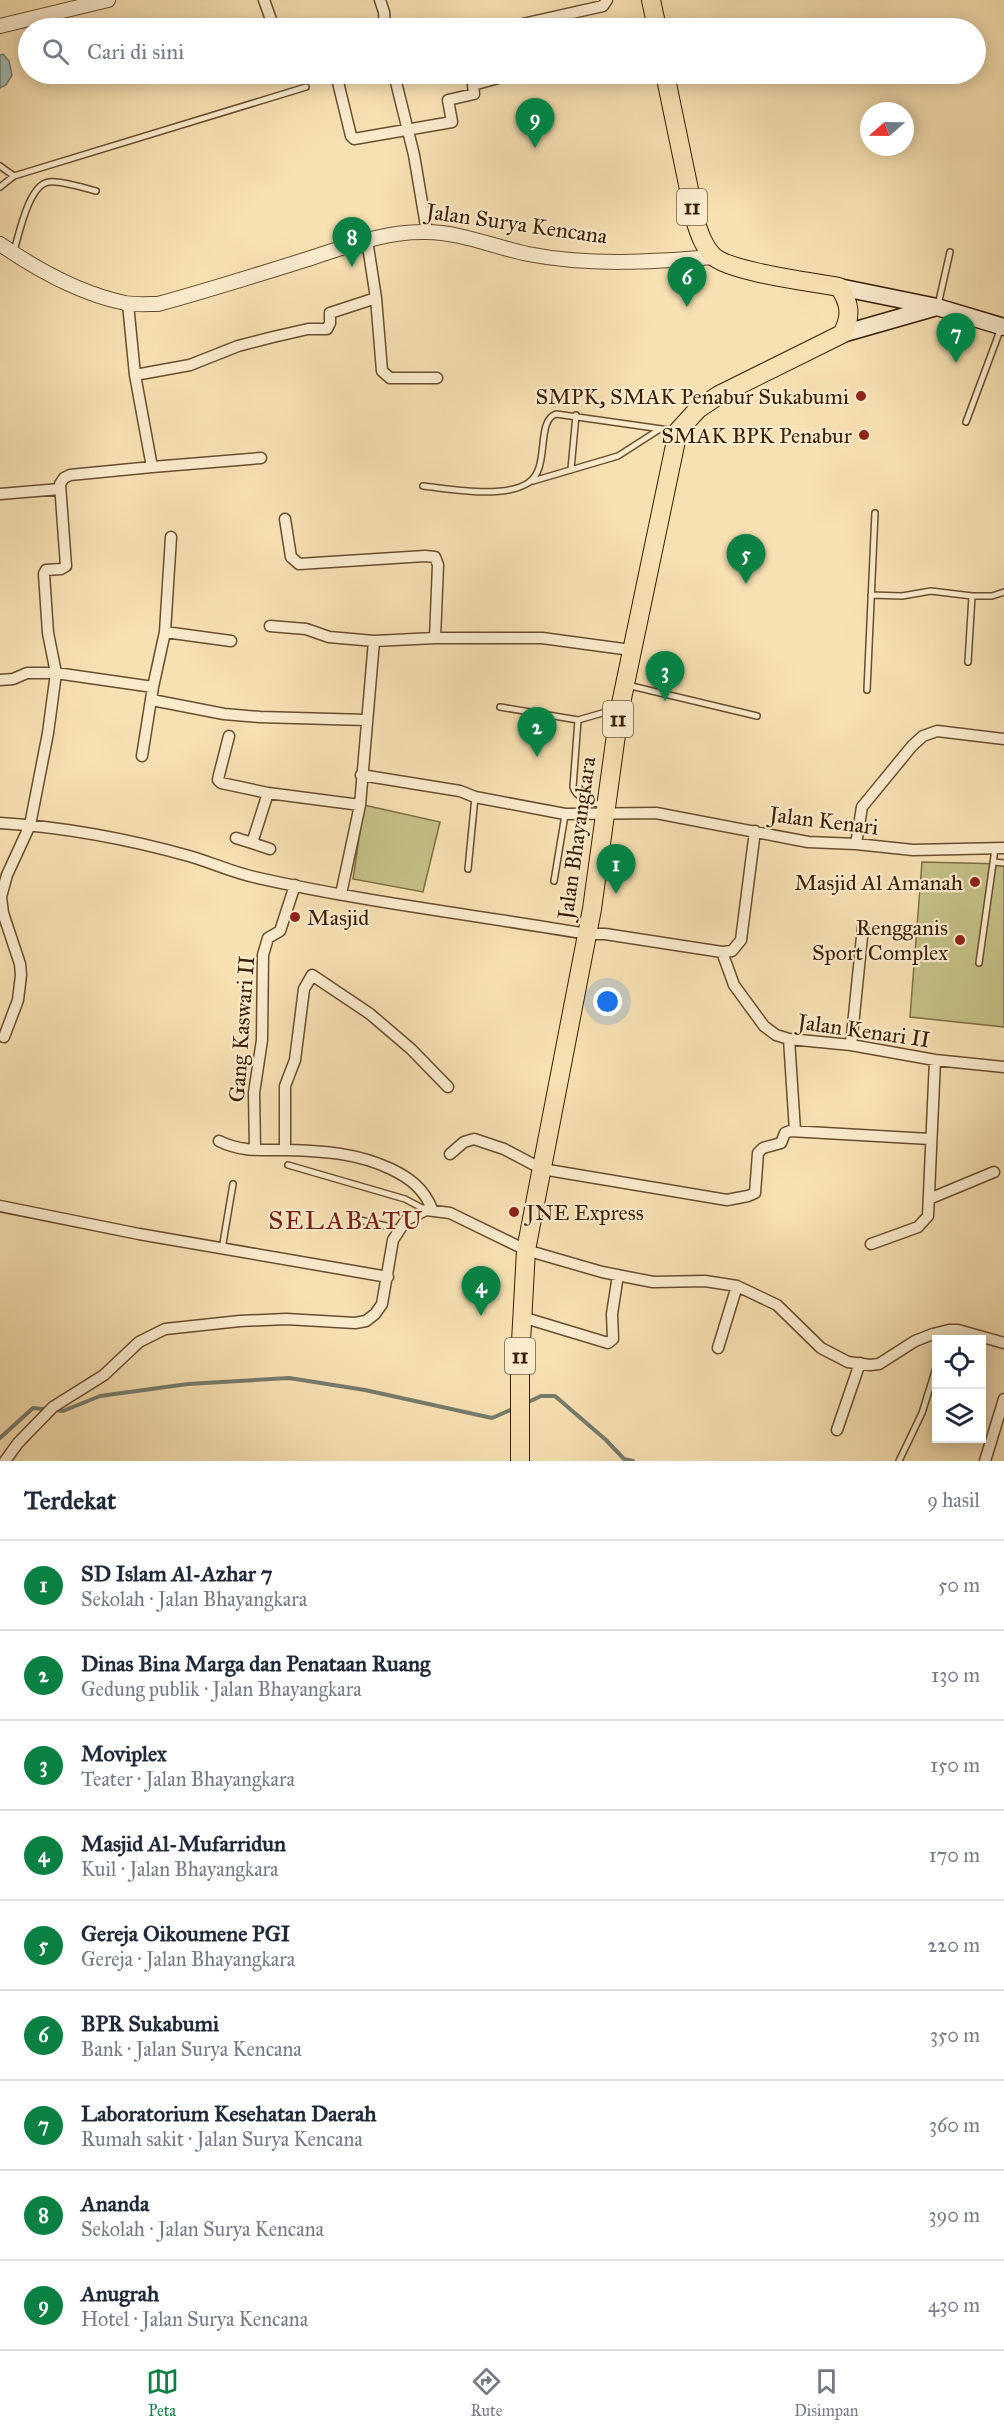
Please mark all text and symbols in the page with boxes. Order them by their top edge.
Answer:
search box [18,18,986,84]
icon: search [39,35,72,68]
text: Cari di sini [87,38,184,65]
pin: 9 [516,98,554,148]
north arrow [860,102,914,156]
road number: 11 [677,189,707,225]
street label: Jalan Surya Kencana [423,197,610,250]
pin: 8 [332,218,372,267]
pin: 6 [668,258,706,307]
pin: 7 [936,314,976,363]
place label: SMPK, SMAK Penabur Sukabumi [536,383,849,410]
marker: SMPK, SMAK Penabur Sukabumi [854,389,868,403]
place label: SMAK BPK Penabur [661,422,853,449]
marker: SMAK BPK Penabur [857,428,871,442]
pin: 5 [726,534,766,584]
pin: 3 [646,652,684,701]
road number: 11 [603,701,633,737]
pin: 2 [518,708,556,757]
street label: Jalan Bhayangkara [551,754,601,923]
street label: Jalan Kenari [766,800,880,841]
pin: 1 [596,844,636,894]
place label: Masjid Al Amanah [794,869,963,896]
marker: Masjid Al Amanah [968,875,982,889]
place label: Masjid [307,904,369,931]
marker: Masjid [288,910,302,924]
place label: Rengganis Sport Complex [812,914,948,966]
marker: Rengganis Sport Complex [953,933,967,947]
street label: Gang Kaswari II [223,955,260,1103]
your location [593,987,622,1016]
street label: Jalan Kenari II [794,1008,932,1053]
place label: JNE Express [524,1199,644,1226]
district label: SELABATU [268,1204,424,1236]
marker: JNE Express [507,1205,521,1219]
pin: 4 [462,1266,500,1316]
map controls [932,1335,986,1443]
button: locate [932,1335,986,1389]
road number: 11 [505,1338,535,1374]
button: layers [932,1389,986,1443]
text: Terdekat [24,1484,116,1516]
text: 9 hasil [927,1488,980,1512]
text: SD Islam Al-Azhar 7 [81,1560,273,1587]
text: 1 [40,1573,47,1597]
text: 50 m [938,1573,980,1597]
text: Sekolah · Jalan Bhayangkara [81,1587,307,1611]
text: Dinas Bina Marga dan Penataan Ruang [81,1650,430,1677]
text: 2 [39,1663,48,1687]
text: 130 m [931,1663,980,1687]
text: Gedung publik · Jalan Bhayangkara [81,1677,362,1701]
text: Moviplex [81,1740,167,1767]
text: 3 [40,1753,48,1777]
text: 150 m [930,1753,980,1777]
text: Teater · Jalan Bhayangkara [81,1767,295,1791]
text: Masjid Al-Mufarridun [81,1830,286,1857]
text: 4 [38,1843,49,1867]
text: 170 m [929,1843,980,1867]
text: Kuil · Jalan Bhayangkara [81,1857,279,1881]
text: Gereja Oikoumene PGI [81,1920,290,1947]
text: 5 [39,1933,48,1957]
text: 220 m [928,1933,980,1957]
text: Gereja · Jalan Bhayangkara [81,1947,295,1971]
text: BPR Sukabumi [81,2010,219,2037]
text: 6 [38,2023,49,2047]
text: 350 m [930,2023,980,2047]
text: Bank · Jalan Surya Kencana [81,2037,302,2061]
text: Laboratorium Kesehatan Daerah [81,2100,377,2127]
text: 7 [38,2113,49,2137]
text: 360 m [929,2113,980,2137]
text: Rumah sakit · Jalan Surya Kencana [81,2127,363,2151]
text: Ananda [81,2190,149,2217]
text: 8 [38,2203,49,2227]
text: 390 m [929,2203,980,2227]
text: Sekolah · Jalan Surya Kencana [81,2217,324,2241]
text: Anugrah [81,2280,159,2307]
text: 9 [38,2293,49,2317]
text: 430 m [928,2293,980,2317]
text: Hotel · Jalan Surya Kencana [81,2307,308,2331]
tab: Peta [146,2365,179,2420]
tab: Rute [470,2365,503,2420]
tab: Disimpan [794,2365,858,2420]

